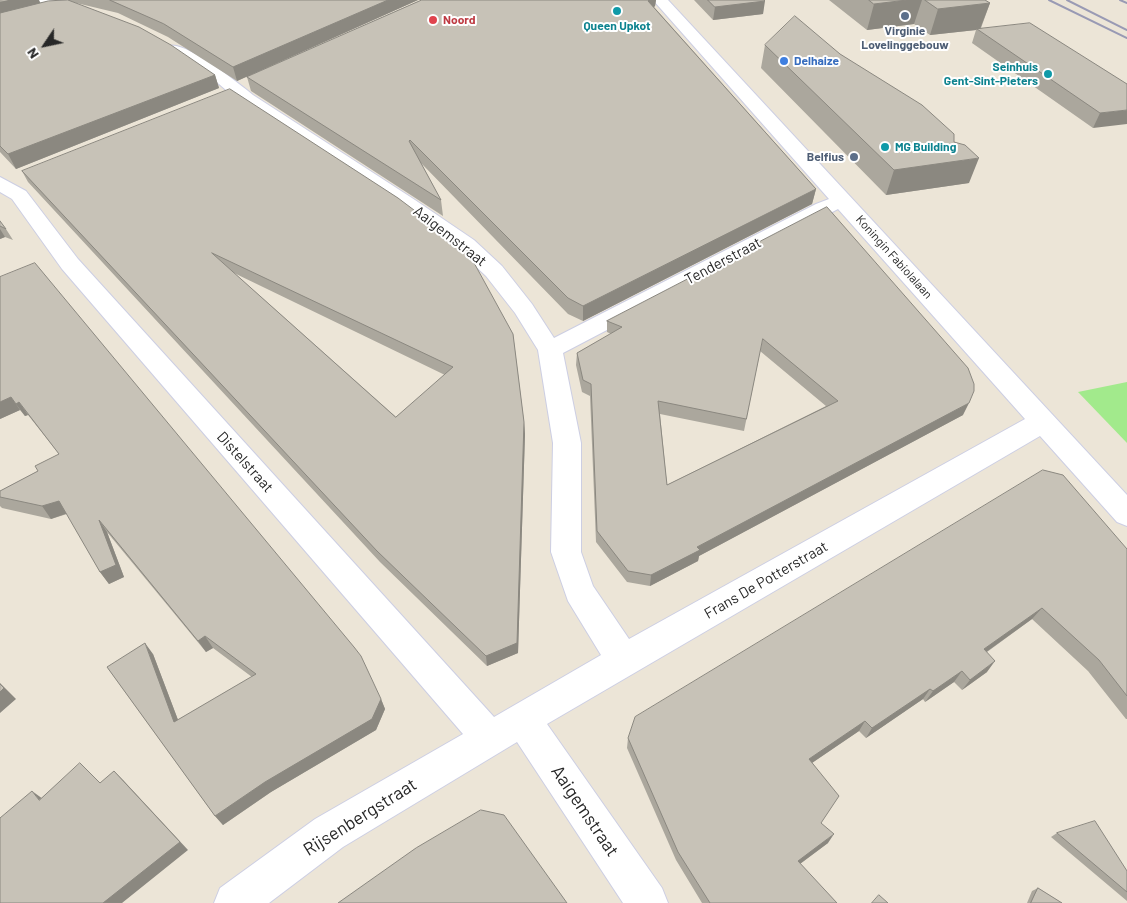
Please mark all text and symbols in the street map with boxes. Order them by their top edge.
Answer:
marker: Queen Upkot [611,5,623,17]
marker: Virginie Lovelinggebouw [899,10,911,22]
place label: Noord [443,13,476,27]
marker: Noord [427,14,439,26]
place label: Queen Upkot [584,19,650,33]
north arrow [20,20,70,70]
place label: Virginie Lovelinggebouw [861,24,949,52]
text: N [22,45,42,62]
place label: Delhaize [794,54,839,68]
marker: Delhaize [778,55,790,67]
place label: Seinhuis Gent-Sint-Pieters [944,60,1038,88]
marker: Seinhuis Gent-Sint-Pieters [1042,68,1054,80]
place label: MG Building [895,140,956,154]
marker: MG Building [879,141,891,153]
place label: Belfius [807,150,844,164]
marker: Belfius [848,151,860,163]
street label: Aaigemstraat [410,202,490,270]
street label: Koningin Fabiolalaan [853,212,935,302]
street label: Tenderstraat [682,233,764,289]
street label: Distelstraat [213,428,277,496]
street label: Frans De Potterstraat [701,537,831,623]
street label: Aaigemstraat [547,761,623,861]
street label: Rijsenbergstraat [299,773,421,861]

